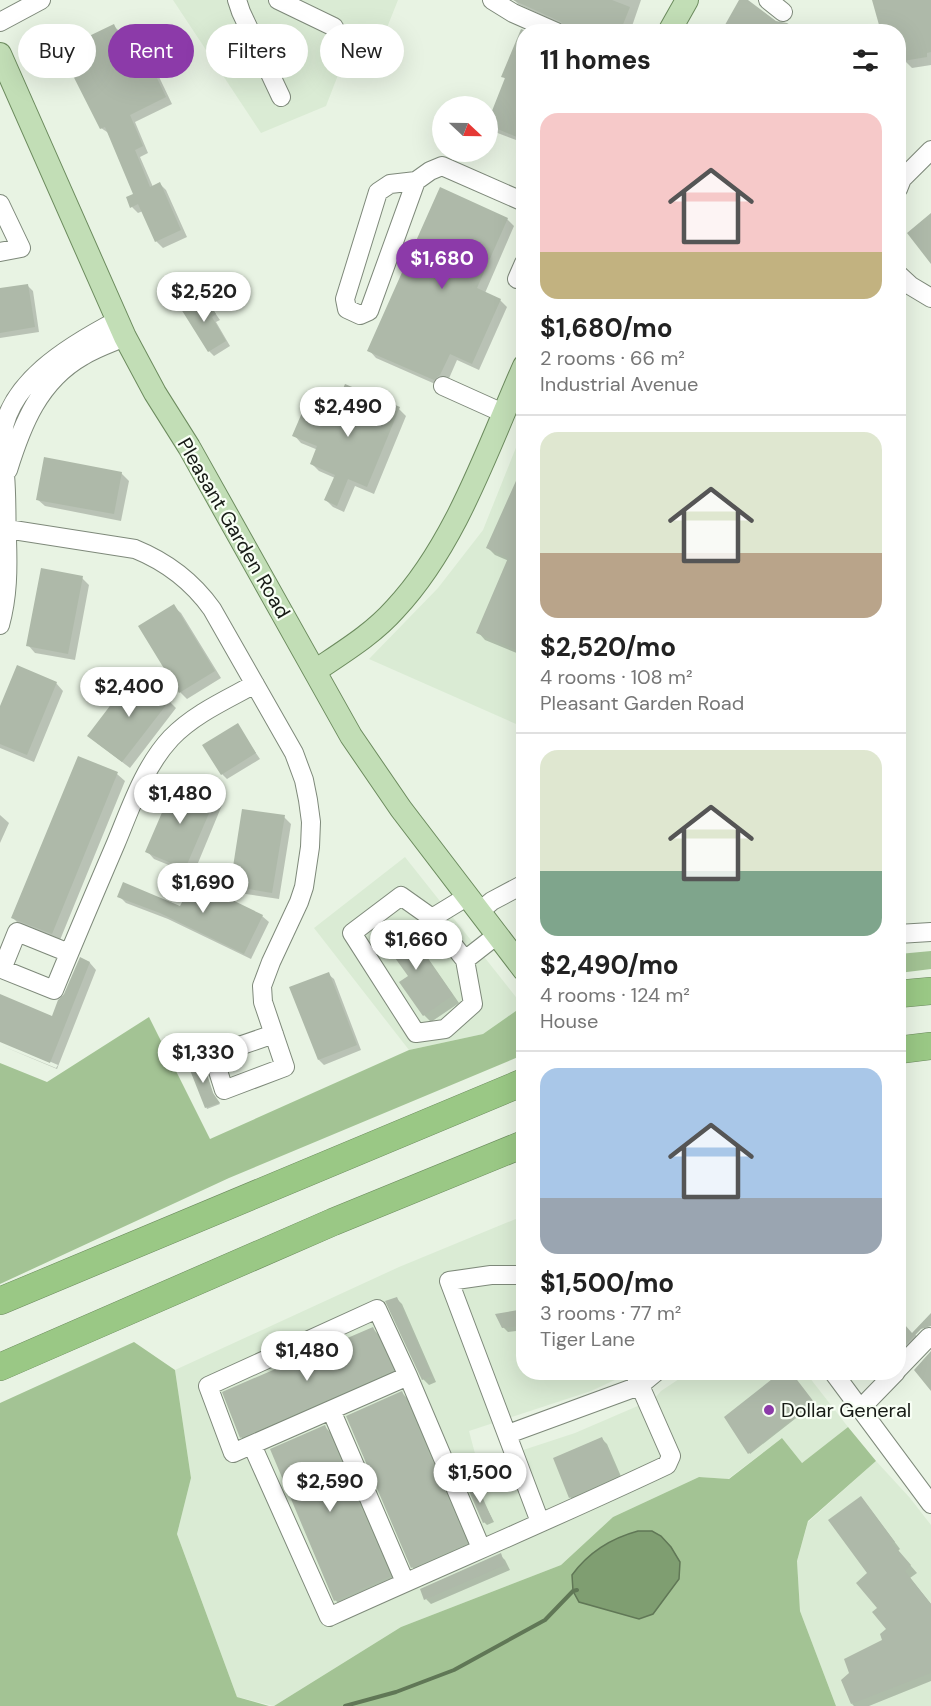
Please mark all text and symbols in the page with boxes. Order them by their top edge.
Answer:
chip: Buy [18,24,96,78]
chip: Rent [108,24,194,78]
chip: Filters [206,24,308,78]
chip: New [320,24,404,78]
text: 11 homes [540,43,651,77]
icon: filters [849,44,882,77]
north arrow [432,96,498,162]
map controls [432,96,498,162]
icon: home [657,152,765,260]
pin: $1,680 [393,239,491,290]
text: $1,680 [410,245,474,271]
pin: $2,520 [155,272,253,323]
text: $2,520 [171,278,237,304]
text: $1,680/mo [540,311,673,345]
text: 2 rooms · 66 m² [540,345,685,371]
text: Industrial Avenue [540,371,698,397]
pin: $2,490 [299,387,397,438]
text: $2,490 [314,393,382,419]
street label: Pleasant Garden Road [172,433,296,623]
icon: home [657,471,765,579]
text: $2,520/mo [540,630,676,664]
text: 4 rooms · 108 m² [540,664,692,690]
pin: $2,400 [80,667,178,718]
text: $2,400 [94,673,164,699]
text: Pleasant Garden Road [540,690,744,716]
pin: $1,480 [131,774,229,825]
text: $1,480 [148,780,212,806]
icon: home [657,789,765,897]
pin: $1,690 [154,863,252,914]
text: $1,690 [171,869,235,895]
pin: $1,660 [367,920,465,971]
text: $1,660 [384,926,448,952]
text: $2,490/mo [540,948,679,982]
text: 4 rooms · 124 m² [540,982,690,1008]
text: House [540,1008,598,1034]
pin: $1,330 [154,1033,252,1084]
text: $1,330 [172,1039,234,1065]
icon: home [657,1107,765,1215]
text: $1,500/mo [540,1266,674,1300]
text: 3 rooms · 77 m² [540,1300,681,1326]
text: Tiger Lane [540,1326,635,1352]
pin: $1,480 [258,1331,356,1382]
text: $1,480 [275,1337,339,1363]
place label: Dollar General [781,1397,911,1423]
marker: Dollar General [762,1403,776,1417]
pin: $1,500 [431,1453,529,1504]
text: $1,500 [448,1459,512,1485]
pin: $2,590 [281,1462,379,1513]
text: $2,590 [296,1468,364,1494]

